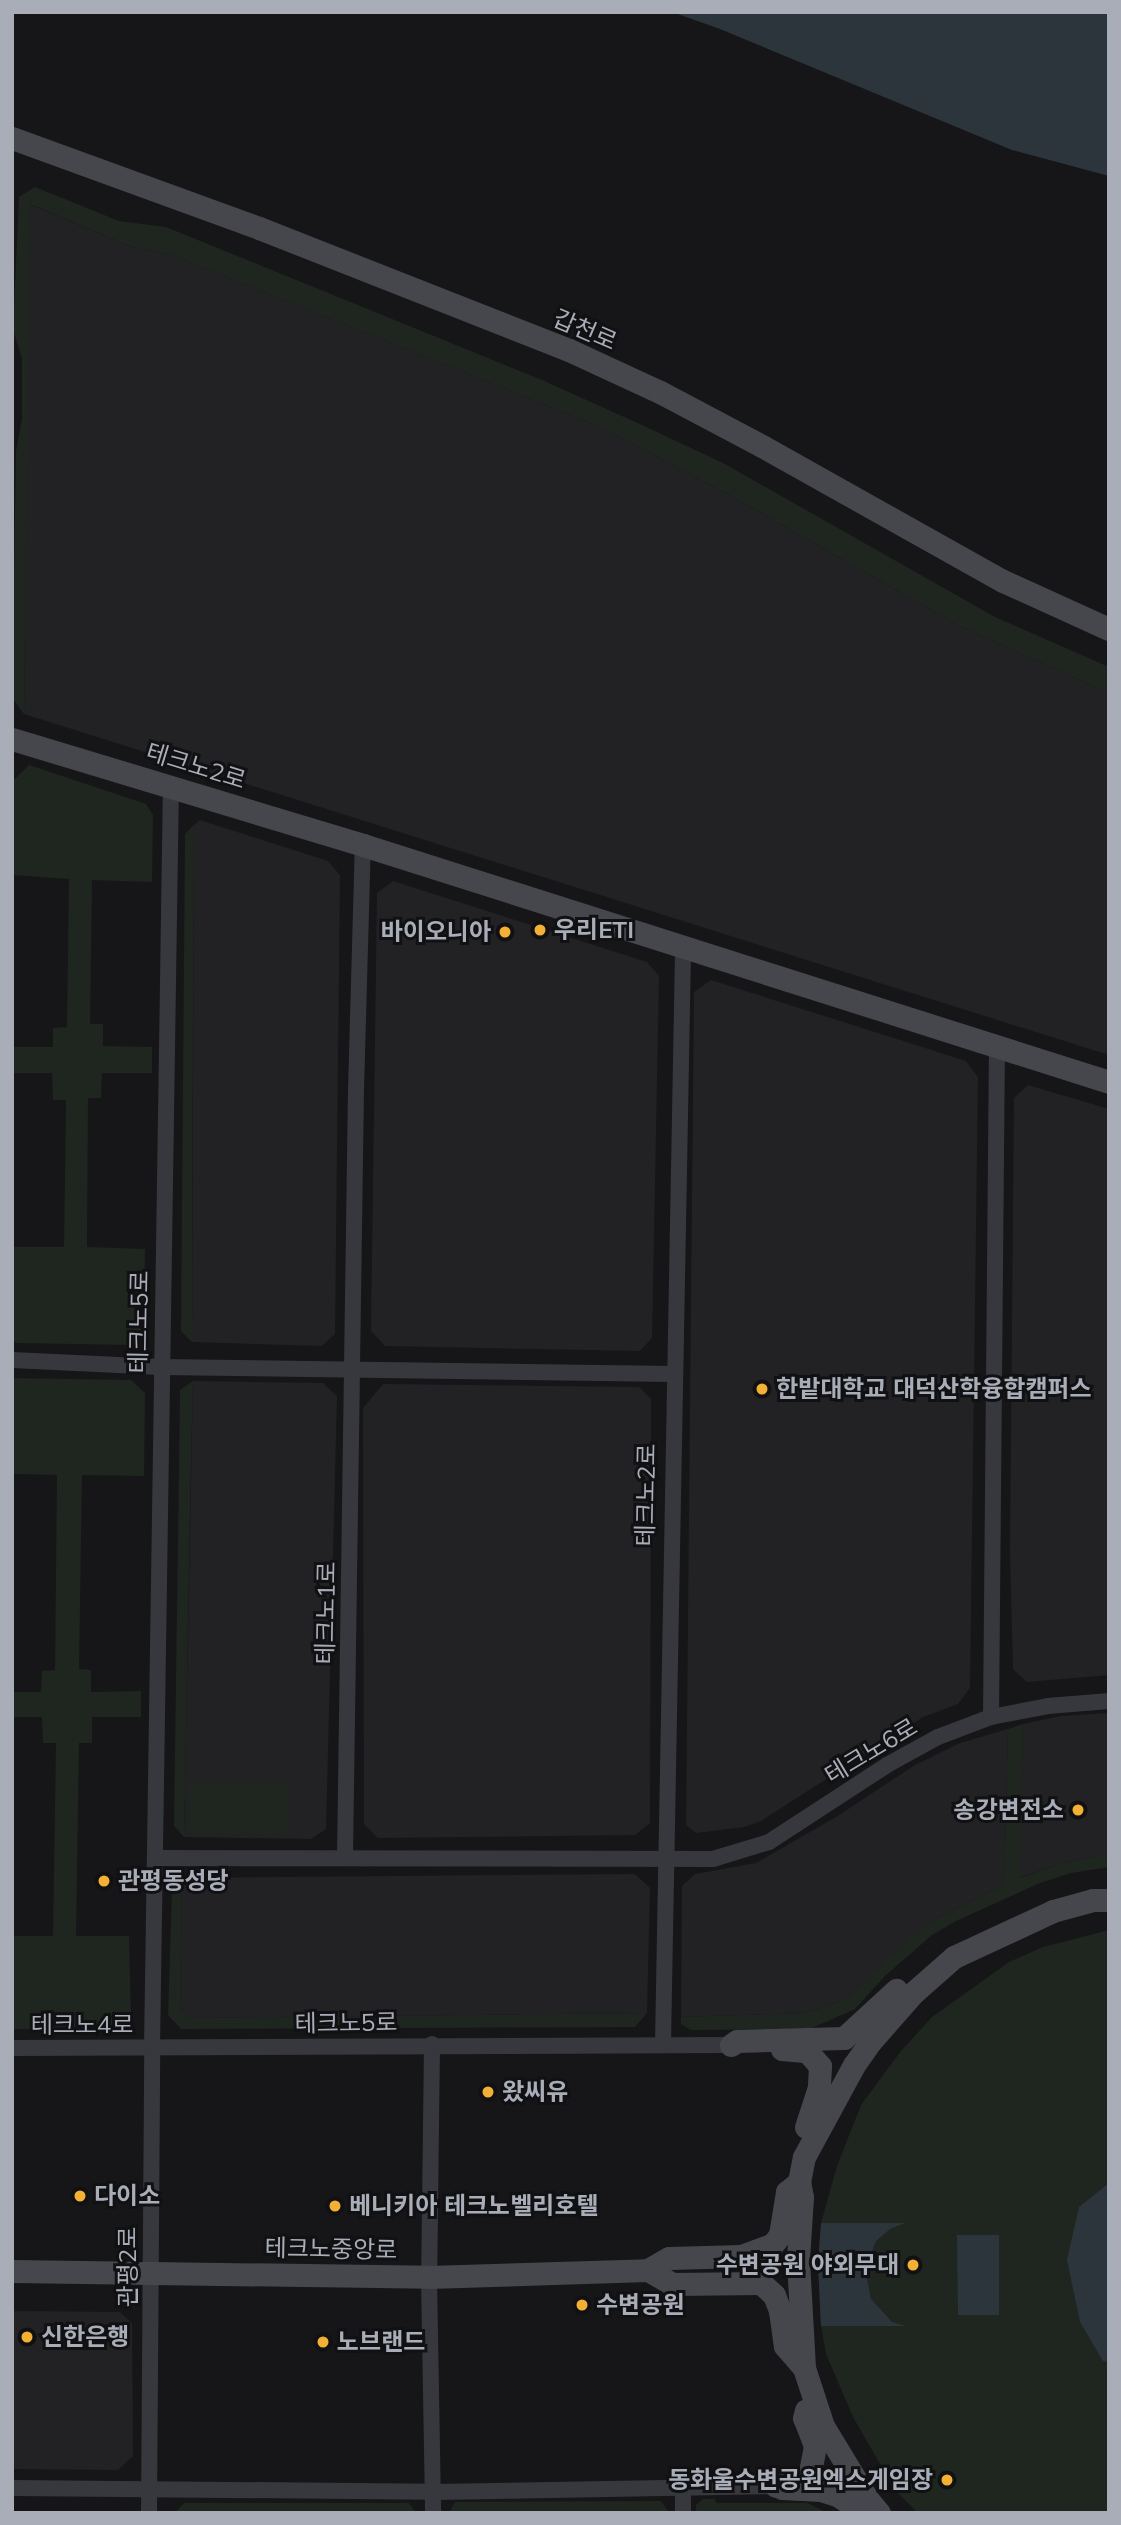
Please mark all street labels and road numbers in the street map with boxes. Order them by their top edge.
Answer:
street label: 갑천로 [549,304,621,356]
street label: 테크노2로 [143,737,249,795]
street label: 테크노5로 [124,1270,154,1374]
street label: 테크노2로 [631,1443,661,1547]
street label: 테크노1로 [311,1561,341,1665]
street label: 테크노6로 [820,1712,922,1790]
street label: 테크노5로 [294,2008,398,2038]
street label: 테크노4로 [31,2011,133,2039]
street label: 관평2로 [114,2227,142,2307]
street label: 테크노중앙로 [265,2233,397,2265]

